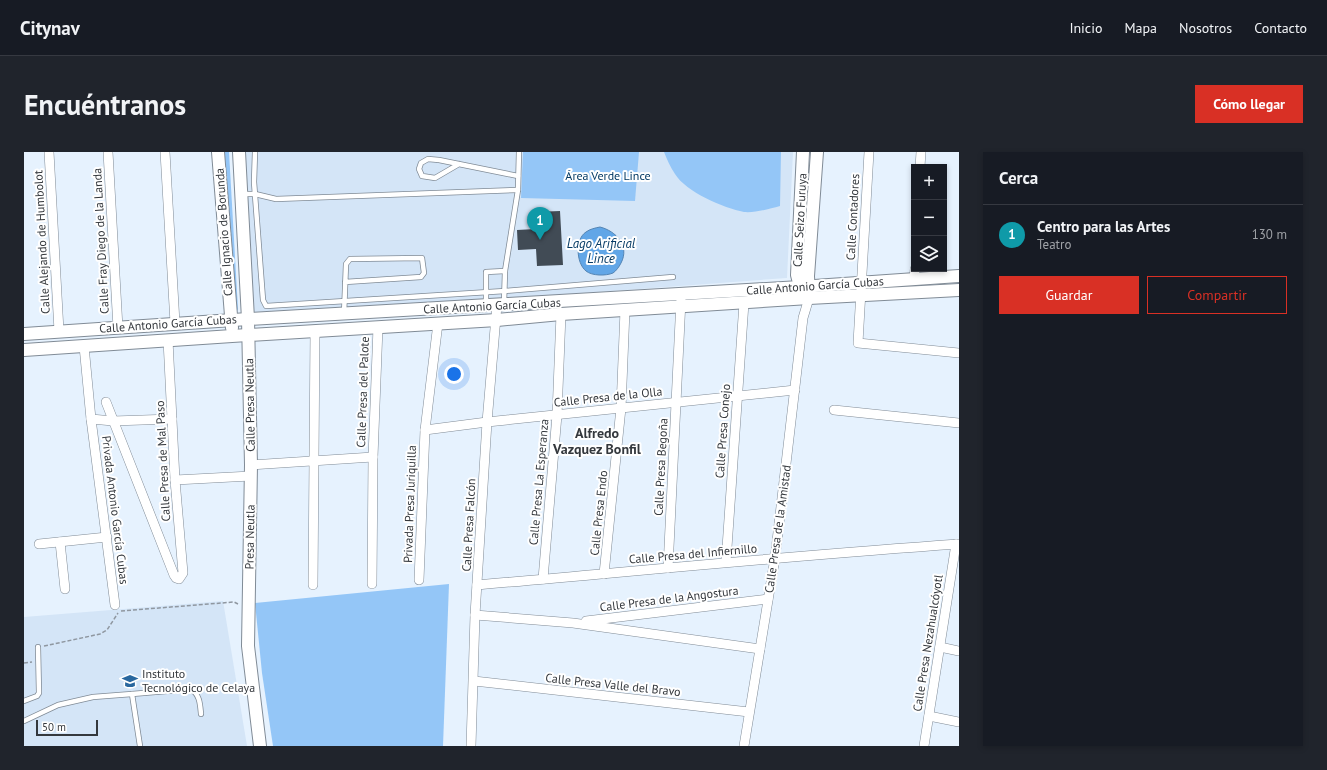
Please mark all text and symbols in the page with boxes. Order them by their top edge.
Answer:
text: Citynav [20,16,80,40]
text: Inicio [1069,19,1102,37]
text: Mapa [1124,19,1157,37]
text: Nosotros [1179,19,1232,37]
text: Contacto [1254,19,1307,37]
button: Cómo llegar [1195,85,1303,123]
text: Encuéntranos [24,86,186,123]
map controls [911,164,947,272]
button: + [911,164,947,200]
street label: Calle Ignacio de Borunda [212,167,235,297]
text: Cerca [999,167,1038,189]
street label: Calle Fray Diego de la Landa [89,168,112,314]
park label: Área Verde Lince [565,168,651,183]
street label: Calle Alejando de Humbolot [30,170,53,314]
street label: Calle Seizo Furuya [790,173,809,267]
street label: Calle Contadores [843,173,862,261]
button: − [911,200,947,236]
pin: 1 [527,207,553,240]
text: Centro para las Artes [1037,217,1170,236]
text: 1 [1008,226,1016,243]
text: 130 m [1252,226,1287,243]
water label: Lago Arificial Lince [567,235,636,267]
button: layers [911,236,947,272]
text: Teatro [1037,236,1071,253]
street label: Calle Antonio García Cubas [746,273,884,298]
button: Guardar [999,276,1139,314]
button: Compartir [1147,276,1287,314]
street label: Calle Antonio García Cubas [423,294,561,317]
street label: Calle Antonio García Cubas [99,311,237,336]
street label: Calle Presa del Palote [353,336,372,448]
street label: Calle Presa Neutla [241,358,258,452]
your location [444,364,464,384]
street label: Calle Presa de la Olla [553,383,663,410]
street label: Calle Presa Conejo [712,383,733,479]
street label: Calle Presa de Mal Paso [152,400,173,522]
street label: Calle Presa La Esperanza [526,418,551,546]
street label: Calle Presa Begoña [650,418,671,516]
district label: Alfredo Vazquez Bonfil [552,424,642,458]
street label: Privada Antonio García Cubas [99,435,132,585]
street label: Privada Presa Juriquilla [400,445,419,563]
street label: Calle Presa de la Amistad [761,464,794,594]
street label: Calle Presa Endo [587,470,610,556]
street label: Calle Presa Falcón [459,478,478,572]
street label: Presa Neutla [241,504,258,570]
street label: Calle Presa del Infiernillo [628,540,758,567]
street label: Calle Presa Nezahualcóyotl [909,573,946,712]
street label: Calle Presa de la Angostura [599,583,739,614]
place label: Instituto Tecnológico de Celaya [142,666,255,695]
street label: Calle Presa Valle del Bravo [545,670,682,699]
school or university icon: Instituto Tecnológico de Celaya [121,672,139,690]
scale bar [36,718,98,737]
text: 50 m [42,720,66,734]

